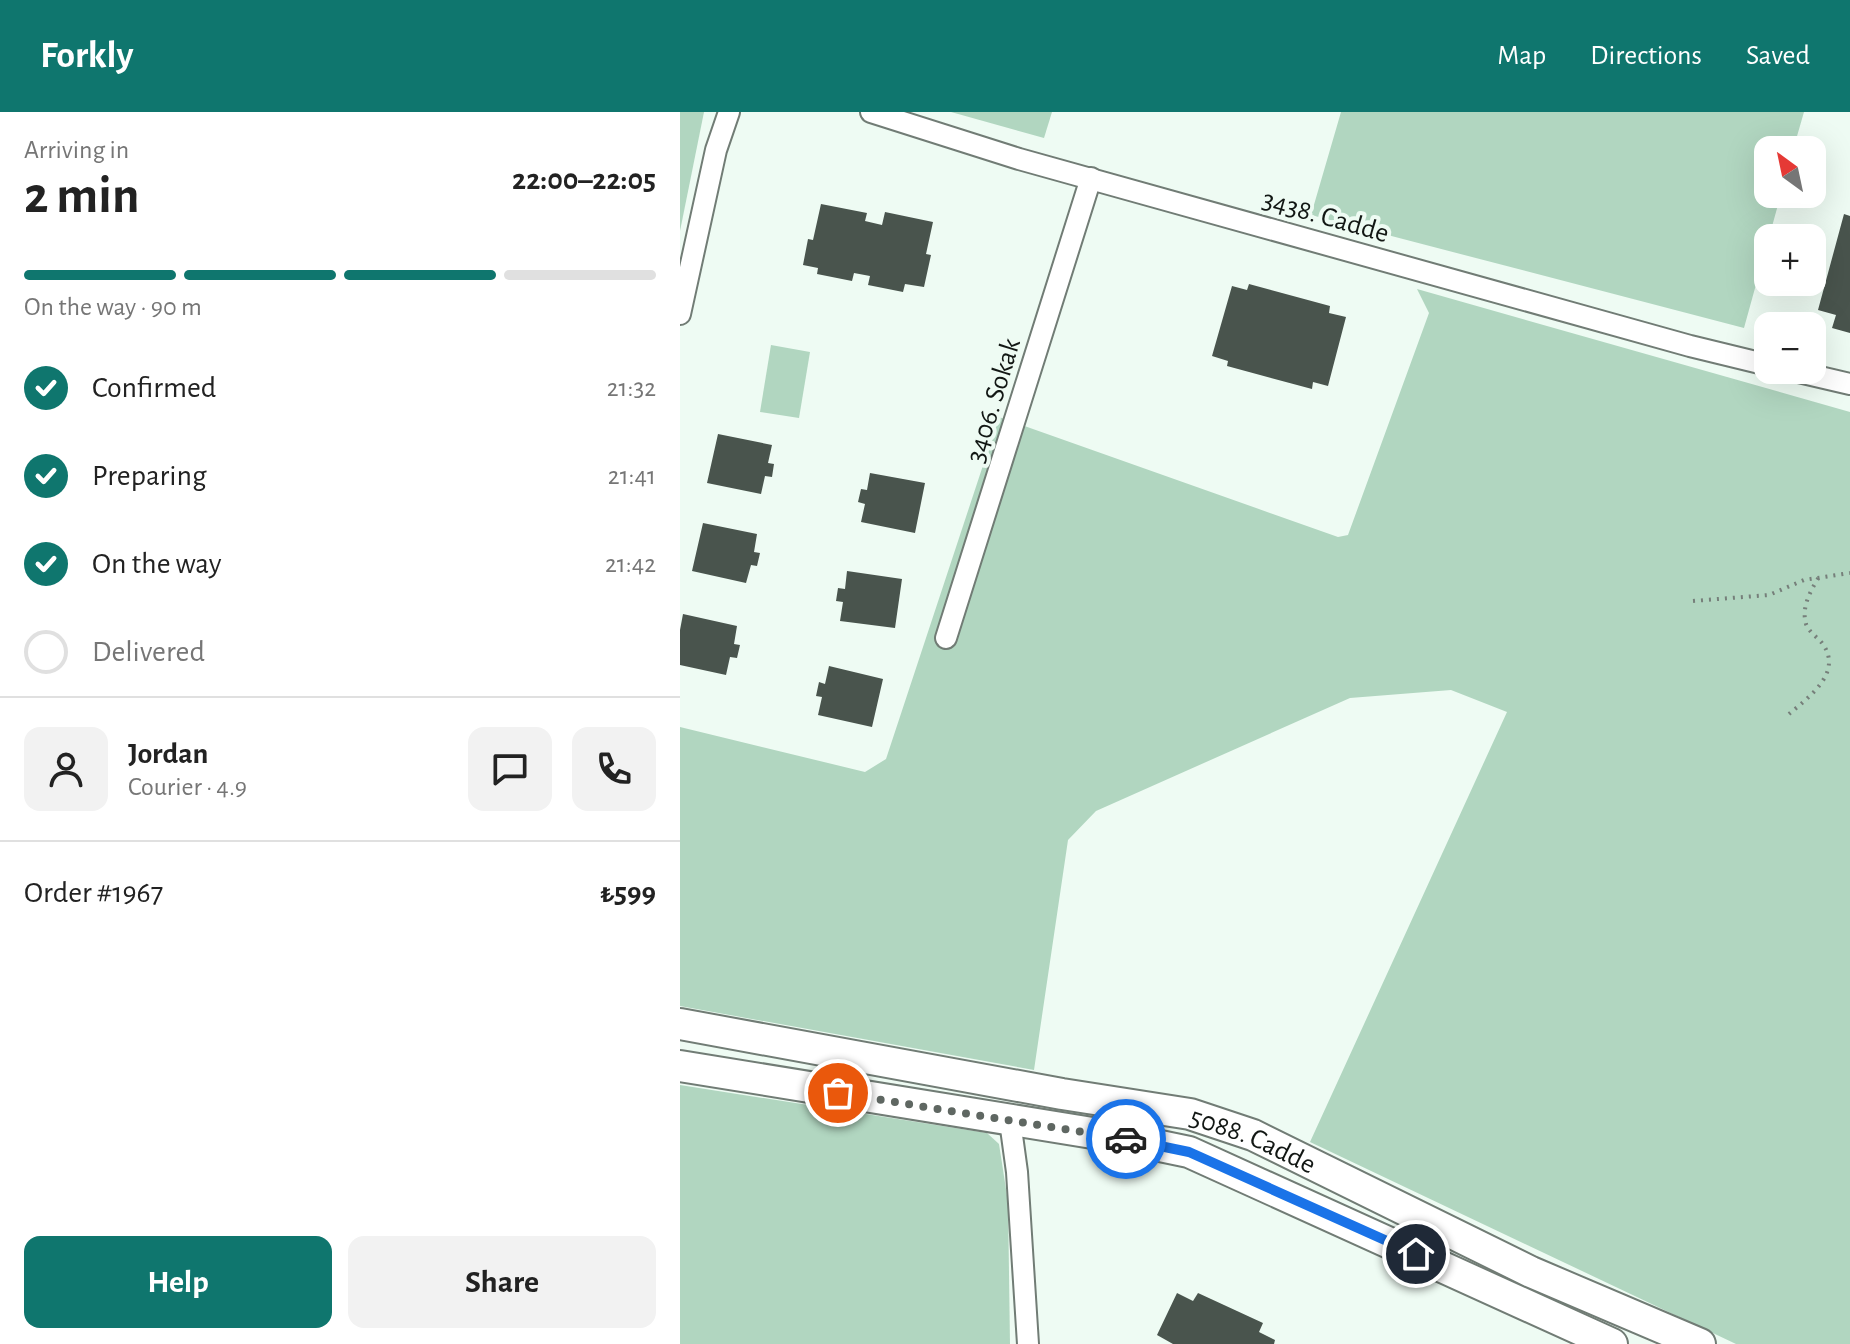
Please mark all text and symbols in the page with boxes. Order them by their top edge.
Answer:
text: Forkly [40,37,134,75]
text: Map [1497,42,1546,70]
text: Directions [1590,42,1702,70]
text: Saved [1746,42,1810,70]
north arrow [1754,136,1826,208]
map controls [1754,136,1826,384]
text: Arriving in [24,137,129,163]
text: 22:00–22:05 [512,165,656,195]
text: 2 min [24,170,139,222]
street label: 3438. Cadde [1259,186,1392,248]
button: + [1754,224,1826,296]
text: On the way · 90 m [24,294,202,320]
button: − [1754,312,1826,384]
street label: 3406. Sokak [962,335,1026,466]
icon: check [24,366,68,410]
text: Confirmed [92,373,216,403]
text: 21:32 [607,375,656,401]
icon: check [24,454,68,498]
text: Preparing [92,461,207,491]
text: 21:41 [608,463,656,489]
icon: check [24,542,68,586]
text: On the way [92,549,221,579]
text: 21:42 [605,551,656,577]
text: Delivered [92,637,205,667]
button: person [24,727,108,811]
button: chat [468,727,552,811]
button: phone [572,727,656,811]
text: Jordan [128,739,208,769]
text: Courier · 4.9 [128,774,247,800]
text: Order #1967 [24,878,163,908]
text: ₺599 [600,878,656,908]
pin [804,1059,872,1127]
icon: bag [816,1071,860,1115]
courier [1086,1099,1166,1179]
street label: 5088. Cadde [1186,1103,1320,1180]
icon: car [1104,1117,1148,1161]
pin [1382,1220,1450,1288]
icon: home [1394,1232,1438,1276]
button: Help [24,1236,332,1328]
button: Share [348,1236,656,1328]

